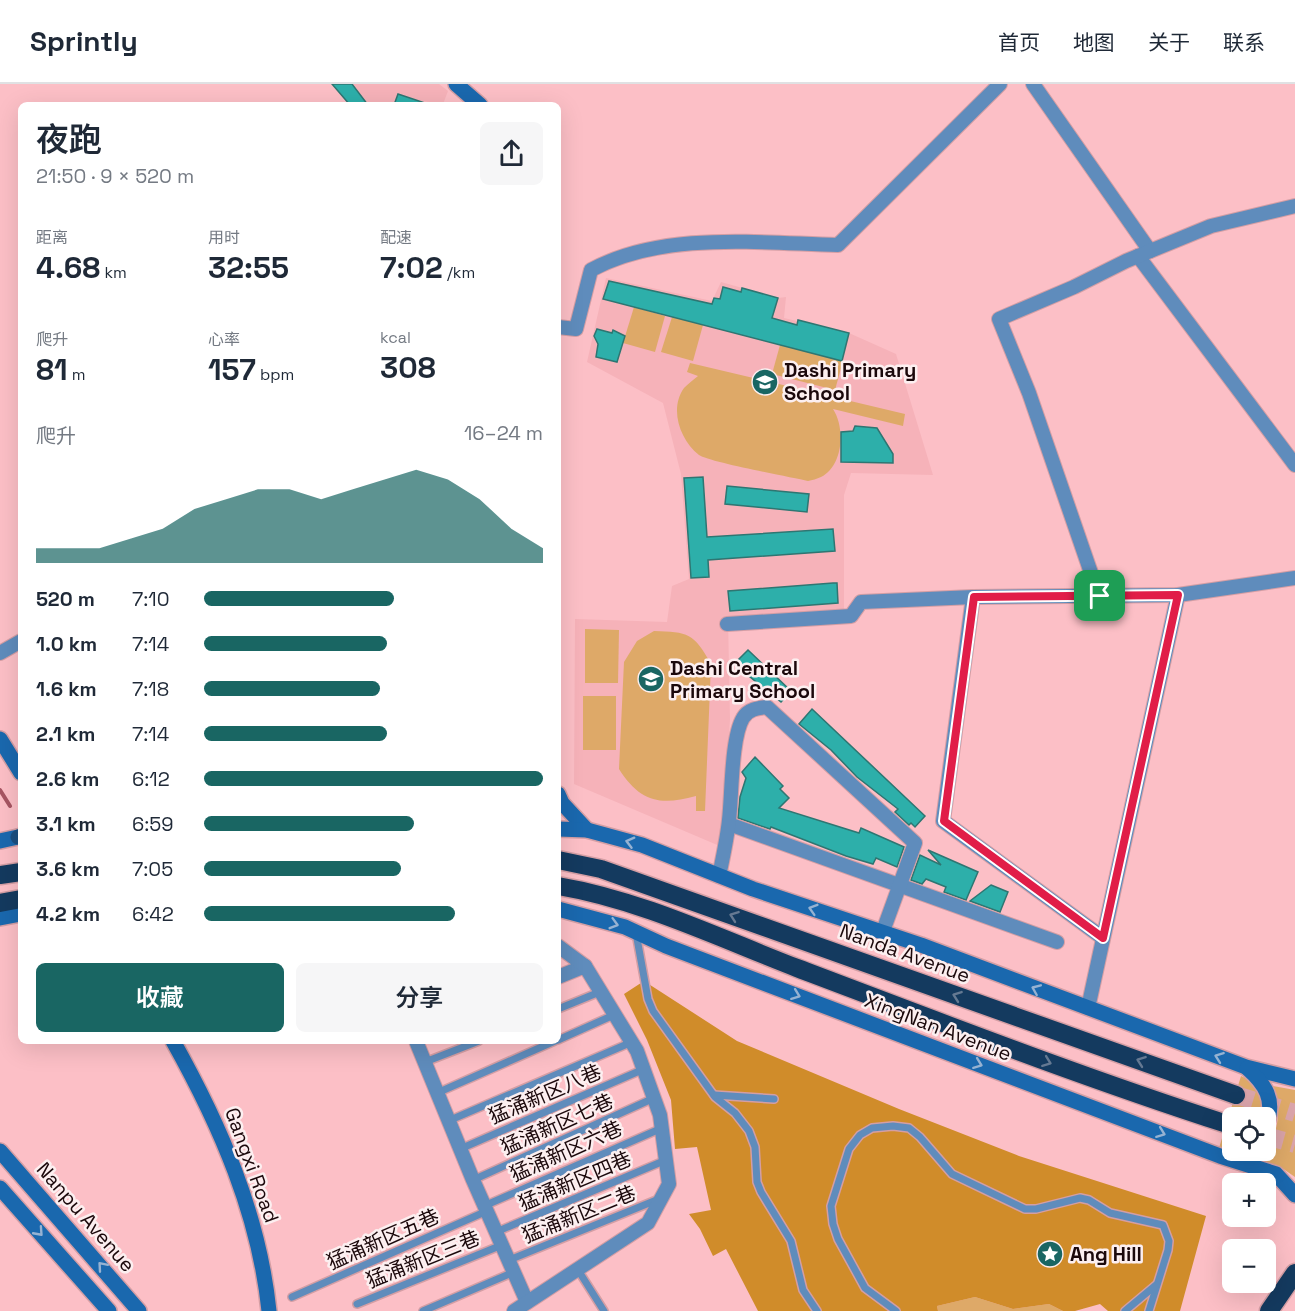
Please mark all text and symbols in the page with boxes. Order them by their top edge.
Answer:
text: Sprintly [30,23,138,59]
text: 首页 [998,29,1040,56]
text: 地图 [1073,29,1115,56]
text: 关于 [1148,29,1190,56]
text: 联系 [1223,29,1265,56]
text: 夜跑 [36,119,102,161]
button: share [480,122,543,185]
text: 21:50 · 9 × 520 m [36,163,194,189]
text: 距离 [36,227,68,248]
text: 用时 [208,227,240,248]
text: 配速 [380,227,412,248]
text: 4.68 [36,248,100,287]
text: 32:55 [208,248,289,287]
text: 7:02 [380,248,443,287]
text: km [100,262,127,283]
text: /km [443,262,475,283]
text: kcal [380,327,411,348]
text: 爬升 [36,329,68,350]
text: 心率 [208,329,240,350]
text: 308 [380,348,436,387]
text: 81 [36,350,68,389]
text: 157 [208,350,256,389]
place label: Dashi Primary School [784,357,916,406]
text: m [68,364,85,385]
text: bpm [256,364,294,385]
school or university icon: Dashi Primary School [750,367,780,397]
text: 16–24 m [464,420,543,446]
text: 爬升 [36,423,76,449]
pin [1074,570,1125,621]
icon: arrive [1083,579,1116,612]
text: 520 m [36,586,95,612]
text: 7:10 [132,586,170,612]
text: 1.0 km [36,631,97,657]
text: 7:14 [132,631,169,657]
place label: Dashi Central Primary School [670,655,815,704]
school or university icon: Dashi Central Primary School [636,664,666,694]
text: 1.6 km [36,676,97,702]
text: 7:18 [132,676,169,702]
text: 2.1 km [36,721,95,747]
text: 7:14 [132,721,169,747]
text: 2.6 km [36,766,99,792]
text: 6:12 [132,766,170,792]
text: 3.1 km [36,811,96,837]
text: 6:59 [132,811,174,837]
one-way arrow [625,837,636,849]
text: 3.6 km [36,856,100,882]
text: 7:05 [132,856,173,882]
text: 4.2 km [36,901,100,927]
text: 6:42 [132,901,174,927]
one-way arrow [808,904,819,916]
one-way arrow [729,911,740,924]
one-way arrow [609,917,619,930]
street label: Nanda Avenue [836,917,974,989]
button: 收藏 [36,963,284,1032]
button: 分享 [296,963,543,1032]
one-way arrow [1031,984,1042,996]
street label: XingNan Avenue [861,987,1015,1067]
one-way arrow [790,988,801,1001]
one-way arrow [952,990,963,1003]
one-way arrow [1214,1051,1225,1064]
one-way arrow [1041,1055,1052,1067]
one-way arrow [1136,1056,1147,1069]
one-way arrow [972,1057,983,1070]
street label: 猛涌新区八巷 [485,1059,605,1129]
street label: 猛涌新区七巷 [497,1088,617,1160]
street label: Gangxi Road [219,1104,285,1226]
map controls [1222,1107,1276,1293]
button: locate [1222,1107,1276,1161]
street label: 猛涌新区六巷 [506,1115,626,1187]
one-way arrow [1155,1126,1165,1139]
street label: 猛涌新区四巷 [515,1146,635,1216]
street label: Nanpu Avenue [31,1157,141,1277]
button: + [1222,1173,1276,1227]
street label: 猛涌新区二巷 [518,1179,640,1249]
street label: 猛涌新区五巷 [323,1203,443,1275]
street label: 猛涌新区三巷 [362,1224,484,1294]
one-way arrow [32,1225,43,1236]
place icon: Ang Hill [1035,1239,1065,1269]
button: − [1222,1239,1276,1293]
place label: Ang Hill [1070,1241,1142,1267]
one-way arrow [98,1262,109,1273]

